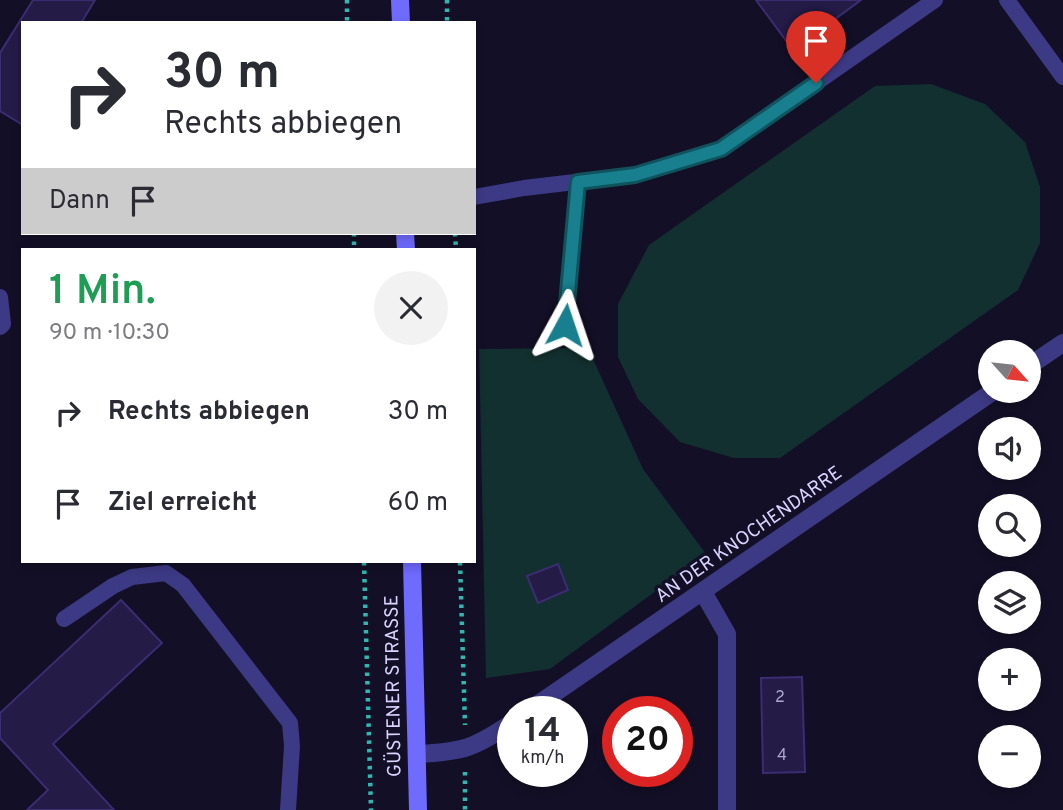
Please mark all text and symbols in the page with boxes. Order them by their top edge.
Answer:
pin [786,11,846,83]
icon: arrive [797,22,835,60]
text: 30 m [164,44,280,106]
icon: right [49,49,140,140]
text: Rechts abbiegen [164,105,402,145]
icon: arrive [124,182,162,220]
text: Dann [49,185,110,218]
text: 1 Min. [49,266,156,319]
button: close [374,271,448,345]
position arrow [528,288,602,362]
text: 90 m · 10:30 [49,319,170,348]
north arrow [978,340,1041,402]
map controls [978,340,1041,788]
icon: right [49,394,87,432]
text: Rechts abbiegen [108,396,310,429]
text: 30 m [388,396,448,429]
button: sound [978,417,1041,480]
street label: AN DER KNOCHENDARRE [651,461,847,609]
icon: arrive [49,485,87,523]
text: Ziel erreicht [108,487,257,520]
text: 60 m [388,487,448,520]
button: search [978,494,1041,557]
button: layers [978,571,1041,634]
street label: GÜSTENER STRASSE [379,595,408,777]
button: + [978,648,1041,711]
house number: 2 [775,688,785,708]
speed limit sign: 20 [602,696,693,787]
text: 14 [524,710,561,754]
button: − [978,725,1041,788]
house number: 4 [777,746,787,766]
text: km/h [521,747,564,770]

